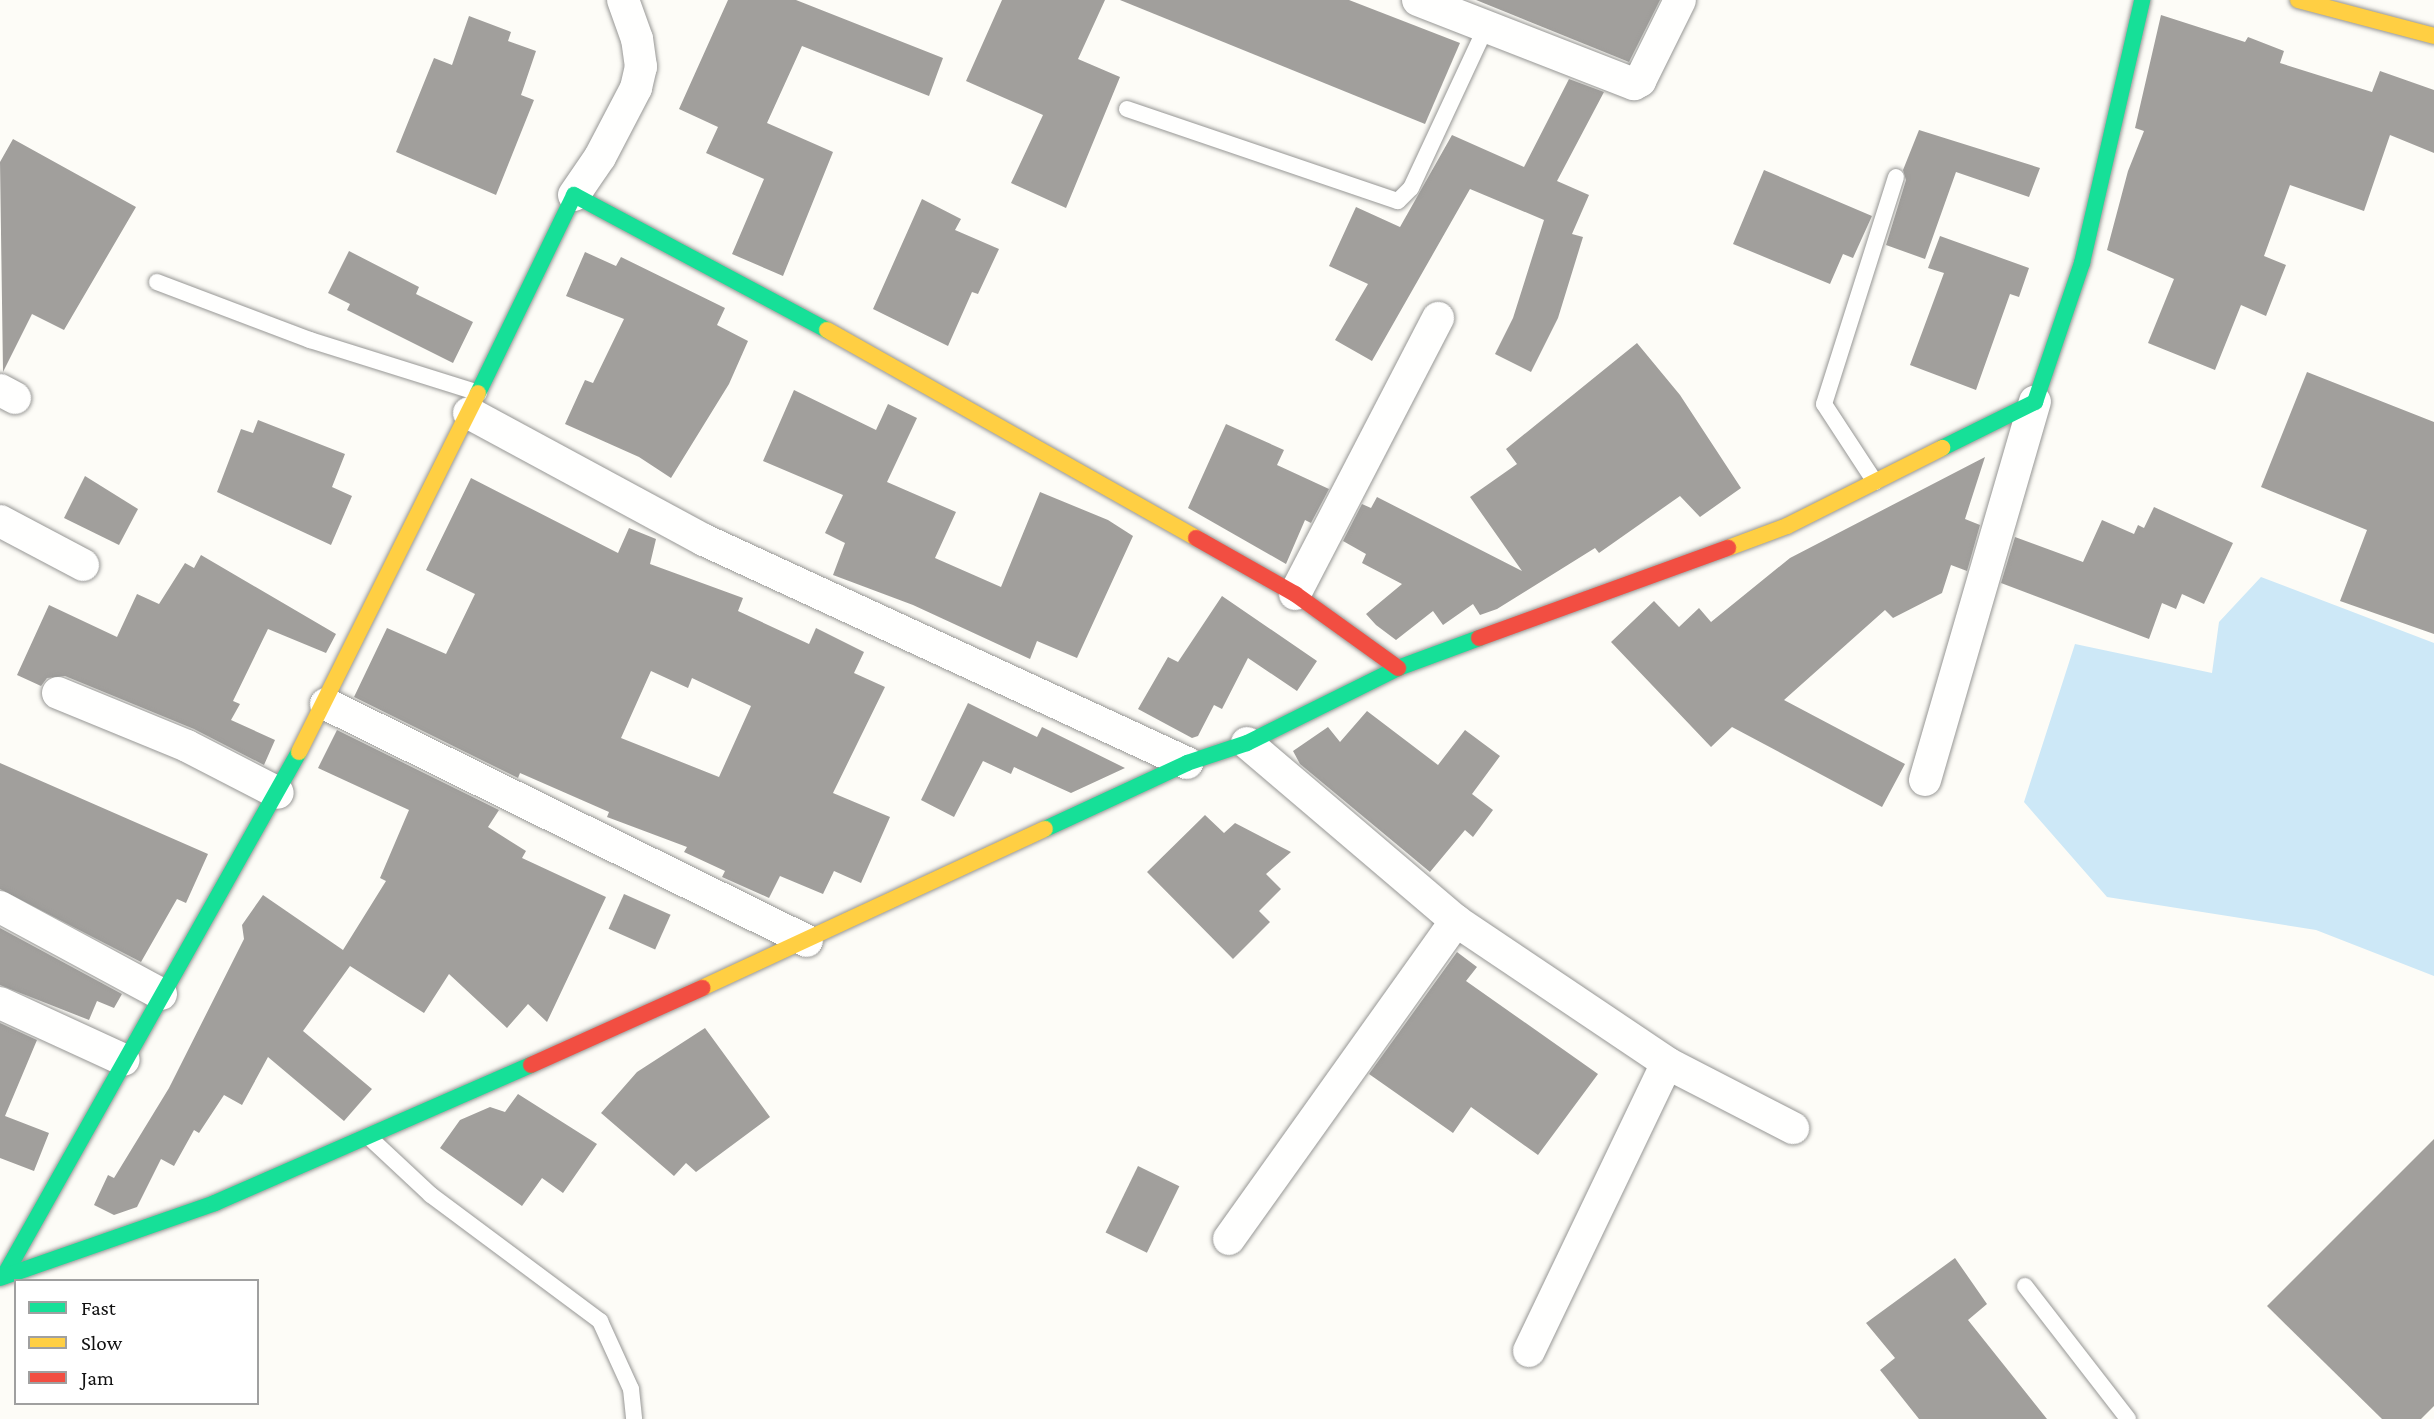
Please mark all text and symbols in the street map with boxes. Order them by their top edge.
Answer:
legend [14,1279,259,1405]
text: Fast [81,1296,116,1320]
text: Slow [81,1331,122,1355]
text: Jam [81,1366,114,1390]

